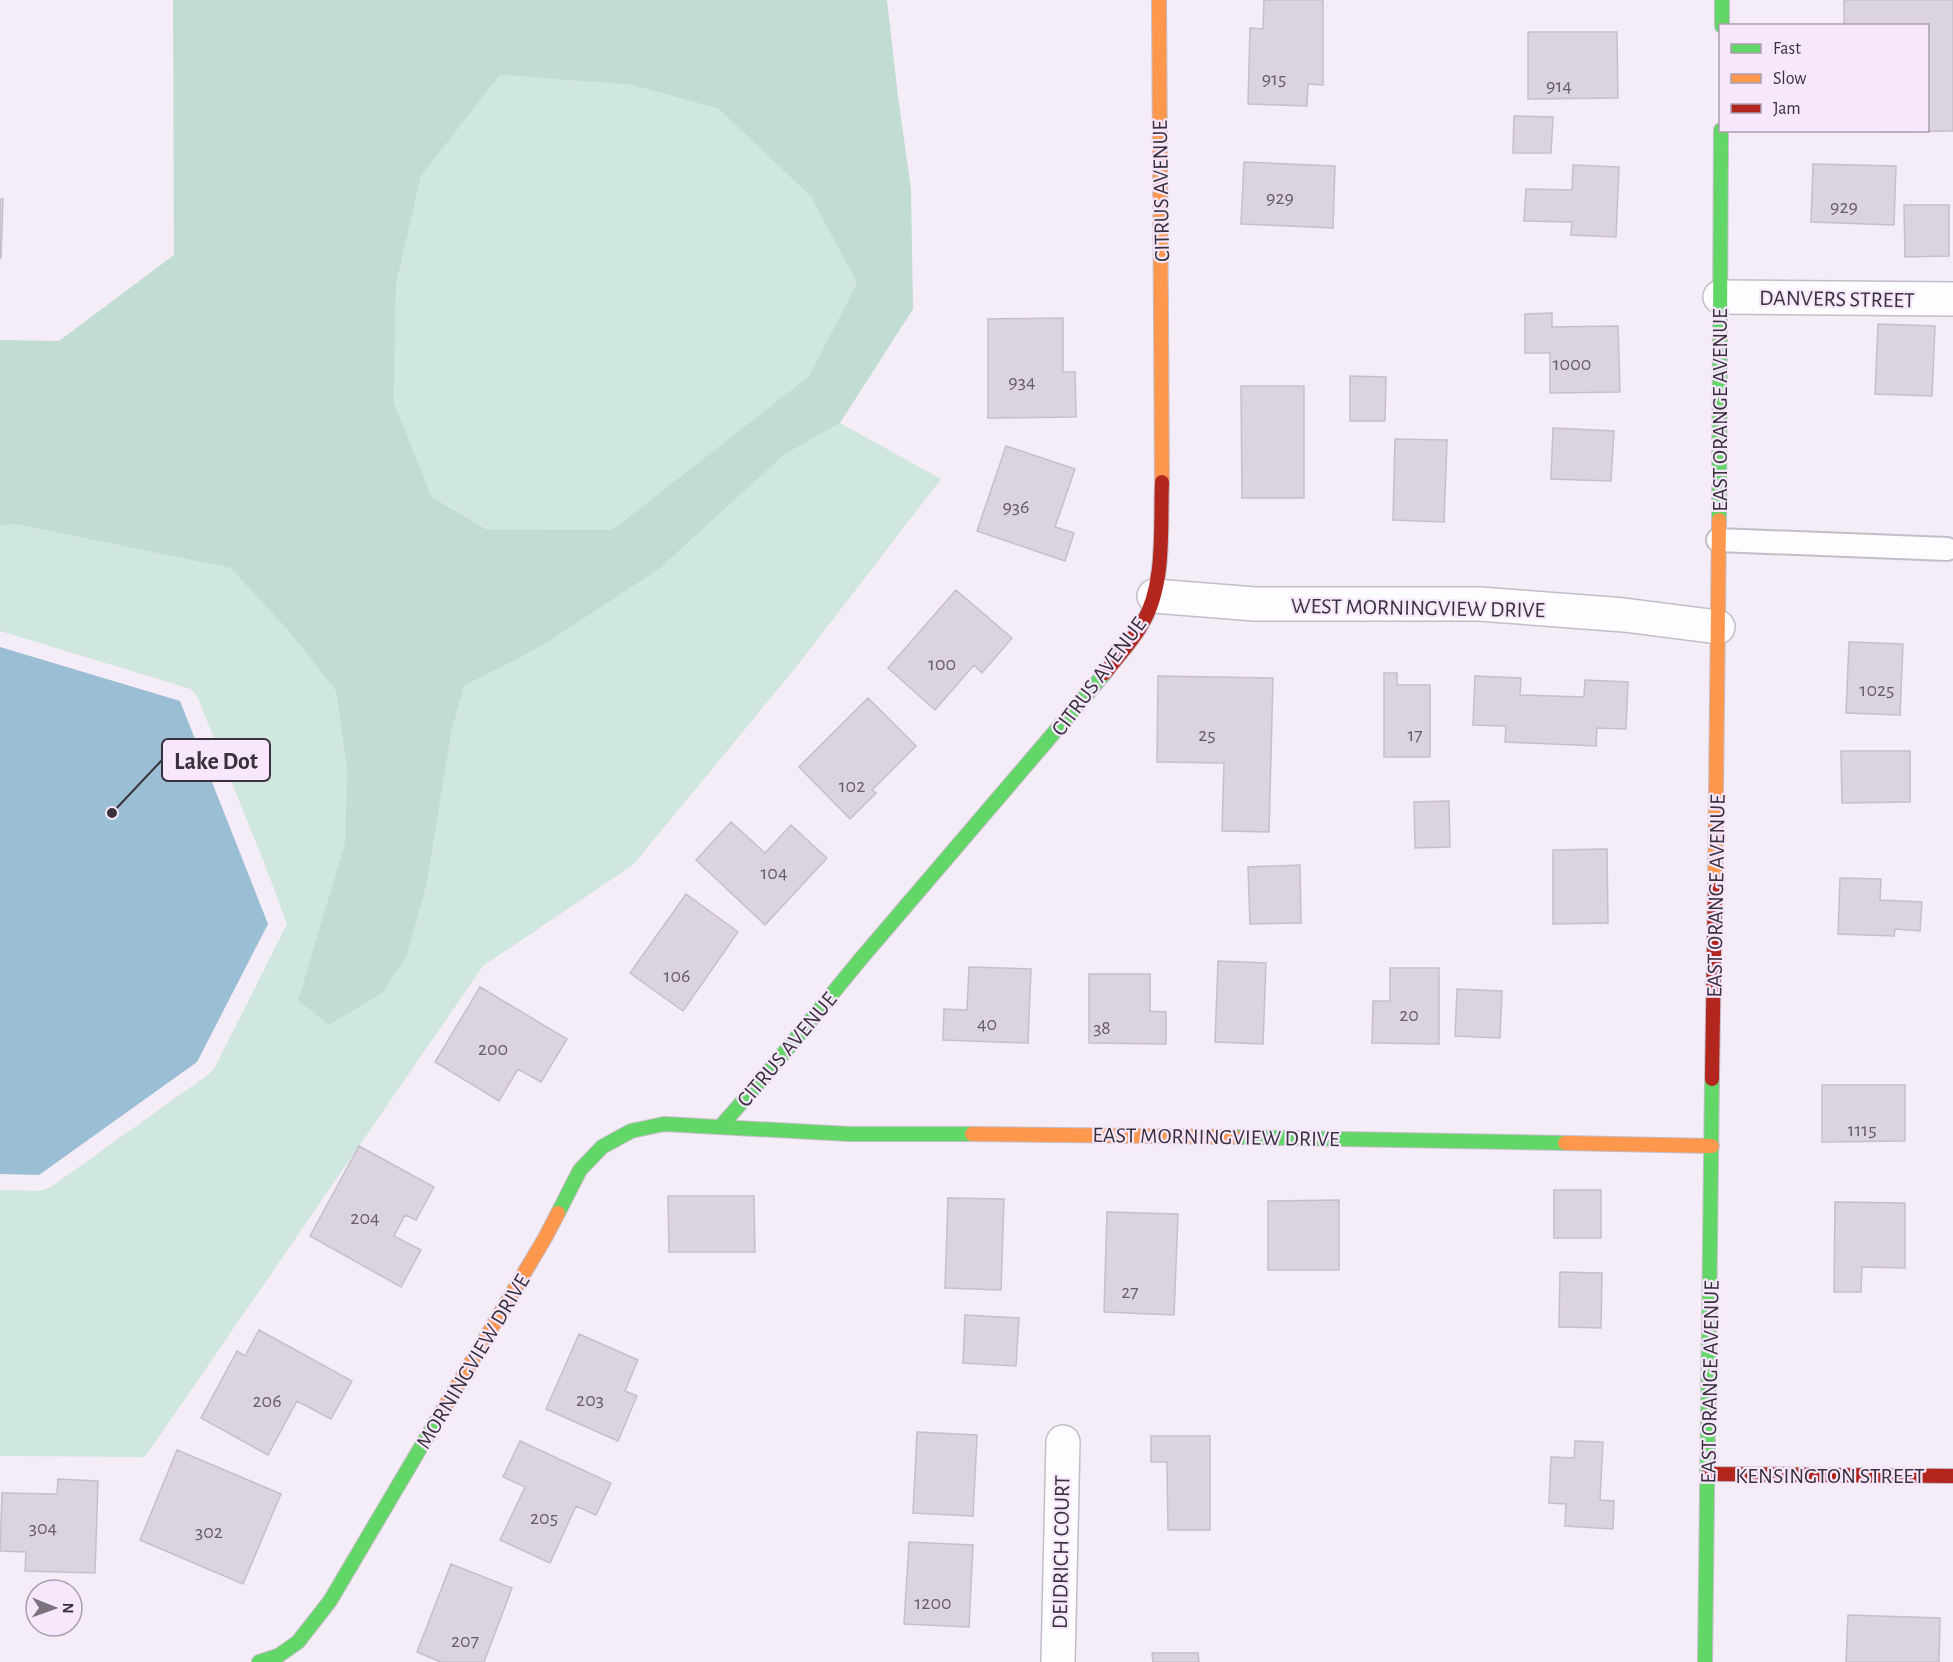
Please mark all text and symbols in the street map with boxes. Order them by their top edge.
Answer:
legend [1719,24,1929,132]
text: Fast [1773,40,1801,58]
house number: 915 [1262,69,1286,89]
text: Slow [1773,70,1806,88]
house number: 914 [1546,76,1572,96]
text: Jam [1773,100,1801,118]
street label: CITRUS AVENUE [1149,119,1173,262]
house number: 929 [1266,188,1294,208]
house number: 929 [1830,197,1858,217]
street label: DANVERS STREET [1759,287,1915,311]
street label: EAST ORANGE AVENUE [1709,308,1731,512]
house number: 1000 [1553,354,1591,374]
house number: 934 [1008,372,1036,392]
house number: 936 [1002,497,1030,517]
street label: WEST MORNINGVIEW DRIVE [1291,595,1546,621]
street label: CITRUS AVENUE [1047,613,1151,740]
house number: 100 [928,654,956,674]
house number: 1025 [1860,680,1894,700]
house number: 25 [1198,725,1216,745]
house number: 17 [1407,725,1423,745]
callout: Lake Dot [162,739,270,781]
text: Lake Dot [174,750,258,774]
house number: 102 [839,776,865,796]
street label: EAST ORANGE AVENUE [1703,794,1729,998]
house number: 104 [760,863,788,883]
house number: 106 [664,966,690,986]
street label: CITRUS AVENUE [733,988,841,1111]
house number: 20 [1399,1005,1419,1025]
house number: 40 [977,1014,997,1034]
house number: 38 [1093,1018,1111,1038]
house number: 200 [478,1039,508,1059]
house number: 1115 [1848,1120,1877,1140]
street label: EAST MORNINGVIEW DRIVE [1092,1124,1340,1150]
house number: 204 [350,1208,380,1228]
street label: MORNINGVIEW DRIVE [412,1270,534,1453]
street label: EAST ORANGE AVENUE [1697,1280,1723,1484]
house number: 27 [1121,1282,1139,1302]
house number: 203 [576,1390,604,1410]
house number: 206 [252,1391,282,1411]
street label: KENSINGTON STREET [1735,1465,1925,1487]
street label: DEIDRICH COURT [1049,1475,1073,1629]
house number: 205 [530,1508,558,1528]
house number: 304 [29,1518,57,1538]
house number: 302 [195,1522,223,1542]
north arrow [24,1578,84,1638]
house number: 1200 [914,1593,952,1613]
text: N [60,1603,76,1614]
house number: 207 [451,1631,479,1651]

